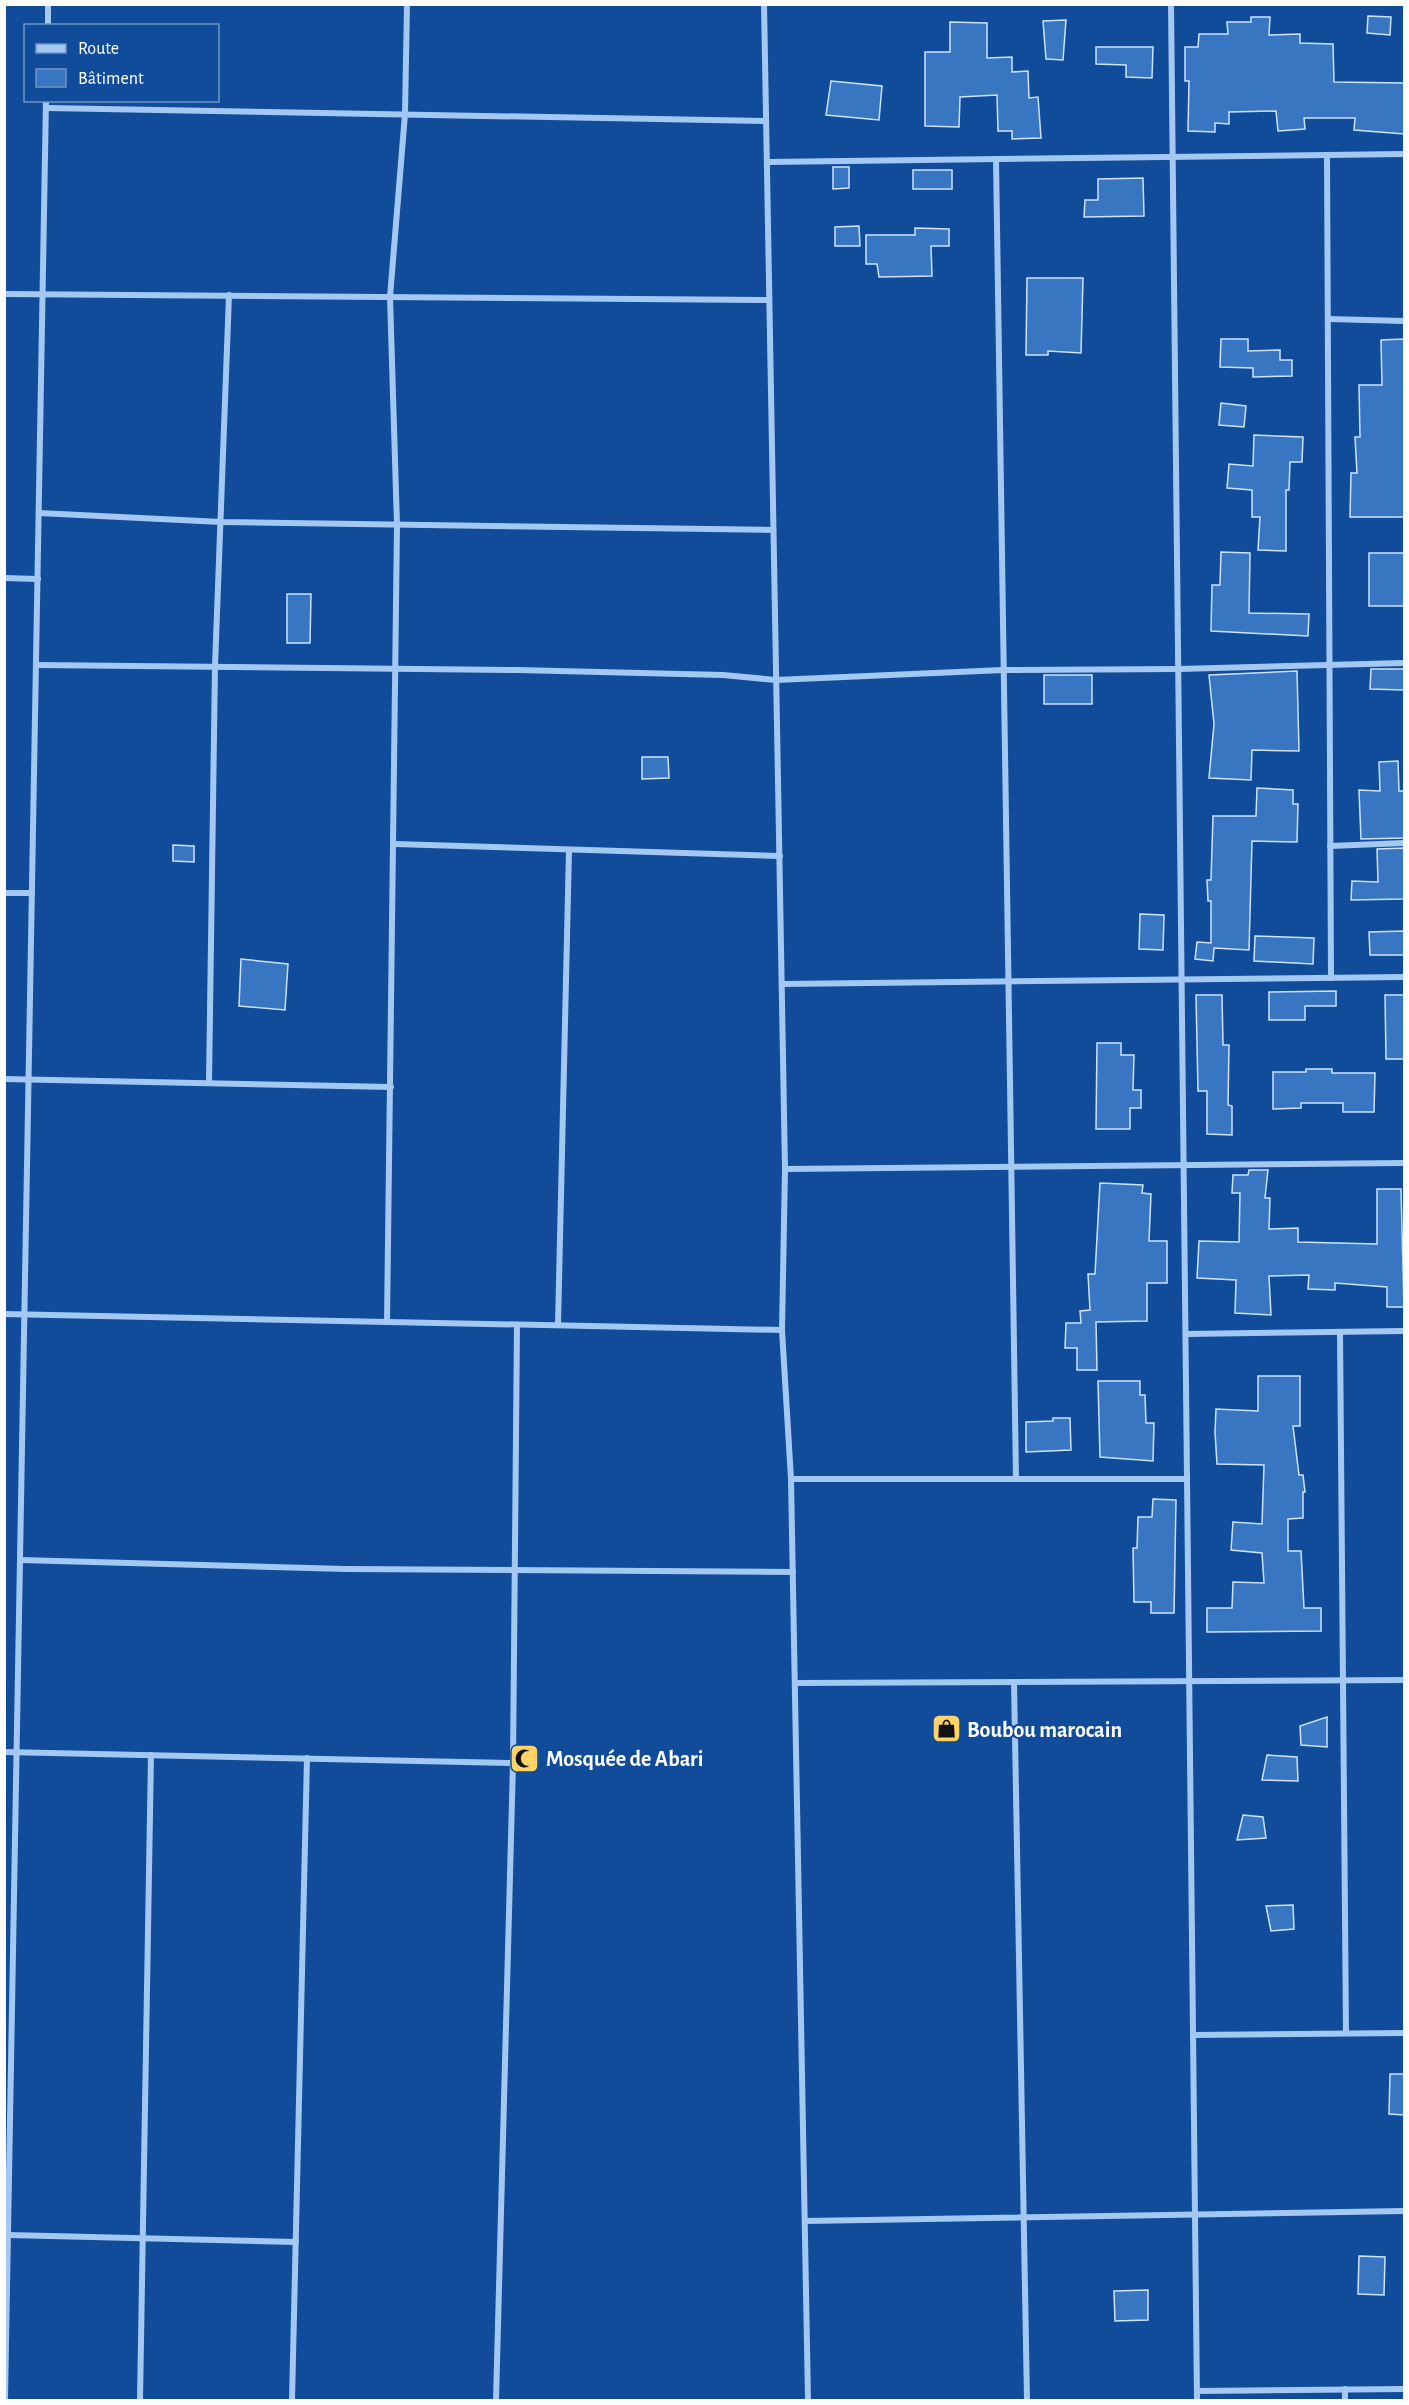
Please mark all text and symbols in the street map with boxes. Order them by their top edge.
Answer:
legend [24,24,219,102]
text: Route [78,40,119,58]
text: Bâtiment [78,70,144,88]
shop icon: Boubou marocain [930,1713,962,1745]
place label: Boubou marocain [967,1719,1122,1741]
mosque icon: Mosquée de Abari [509,1742,541,1774]
place label: Mosquée de Abari [546,1748,704,1770]

